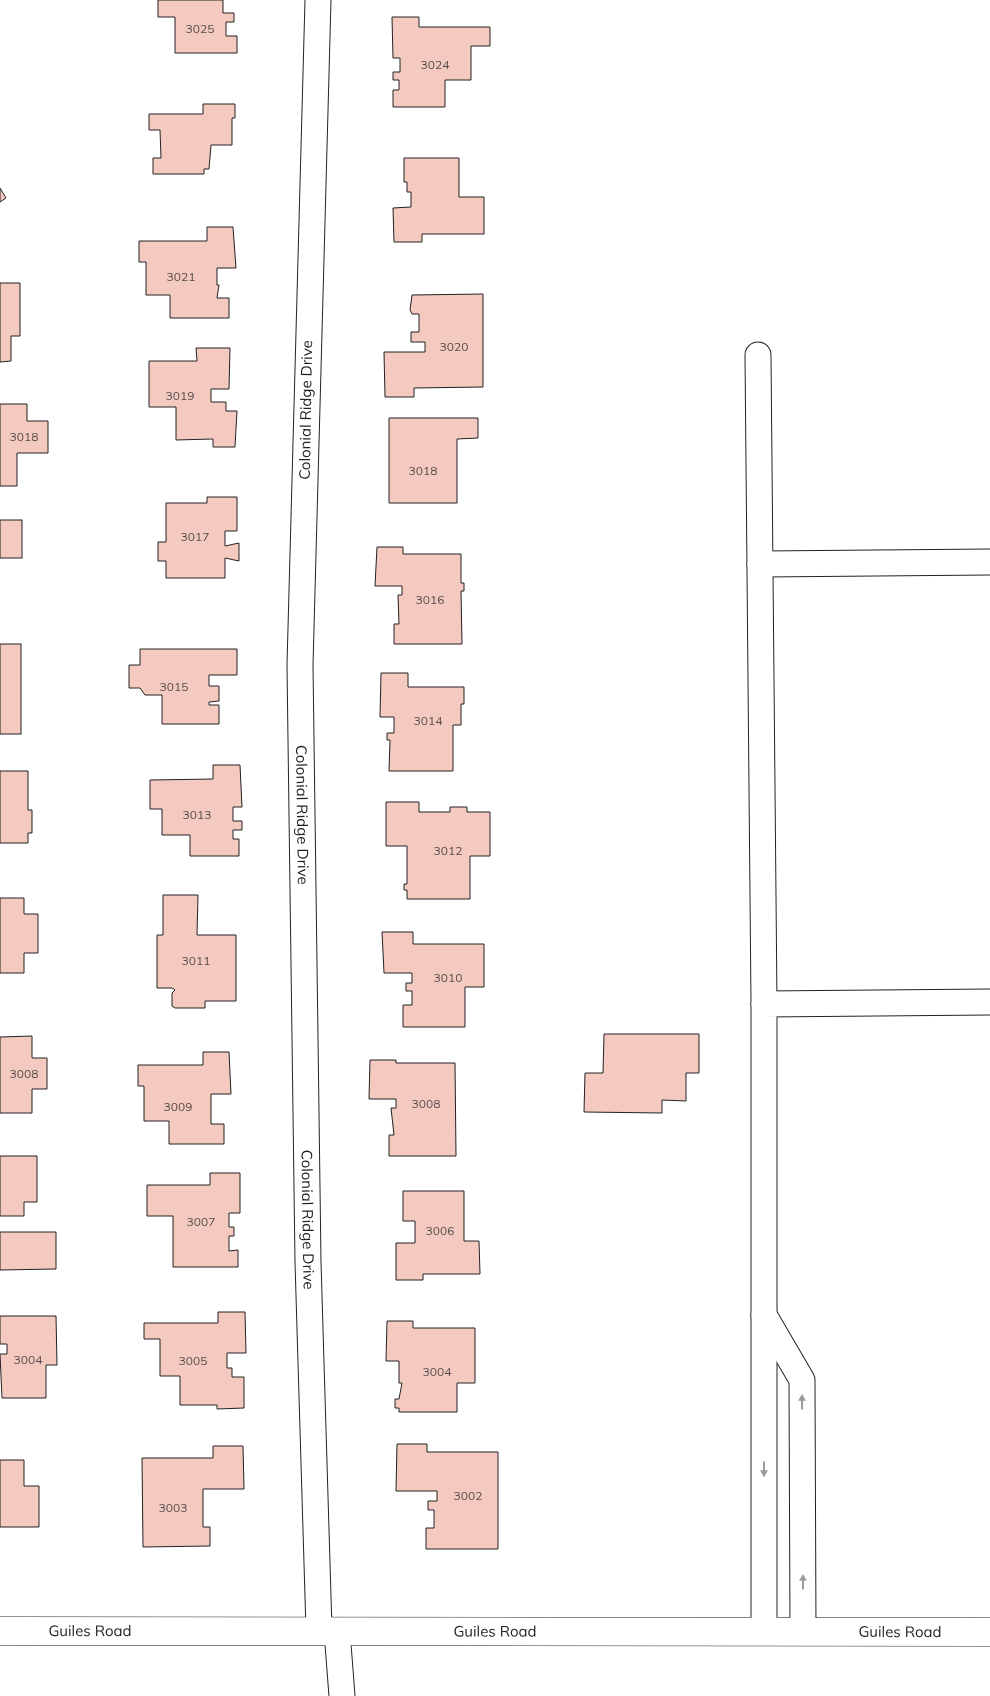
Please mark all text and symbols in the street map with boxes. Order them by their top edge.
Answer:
house number: 3025 [186,21,214,36]
house number: 3024 [421,57,449,72]
house number: 3021 [167,269,195,284]
house number: 3020 [440,339,468,354]
street label: Colonial Ridge Drive [295,340,316,480]
house number: 3019 [166,388,194,403]
house number: 3018 [10,429,38,444]
house number: 3018 [409,463,437,478]
house number: 3017 [181,529,209,544]
house number: 3016 [416,592,444,607]
house number: 3015 [160,679,188,694]
house number: 3014 [414,713,442,728]
street label: Colonial Ridge Drive [292,745,313,885]
house number: 3013 [183,807,211,822]
house number: 3012 [434,843,462,858]
house number: 3011 [182,953,210,968]
house number: 3010 [434,970,462,985]
house number: 3008 [10,1066,38,1081]
house number: 3008 [412,1096,440,1111]
house number: 3009 [164,1099,192,1114]
street label: Colonial Ridge Drive [297,1150,319,1290]
house number: 3007 [187,1214,215,1229]
house number: 3006 [426,1223,454,1238]
house number: 3004 [14,1352,42,1367]
house number: 3005 [179,1353,207,1368]
house number: 3004 [423,1364,451,1379]
one-way arrow [798,1394,806,1410]
one-way arrow [760,1461,768,1477]
house number: 3002 [454,1488,482,1503]
house number: 3003 [159,1500,187,1515]
one-way arrow [799,1574,807,1590]
street label: Guiles Road [48,1621,132,1640]
street label: Guiles Road [453,1621,537,1641]
street label: Guiles Road [858,1622,942,1641]

